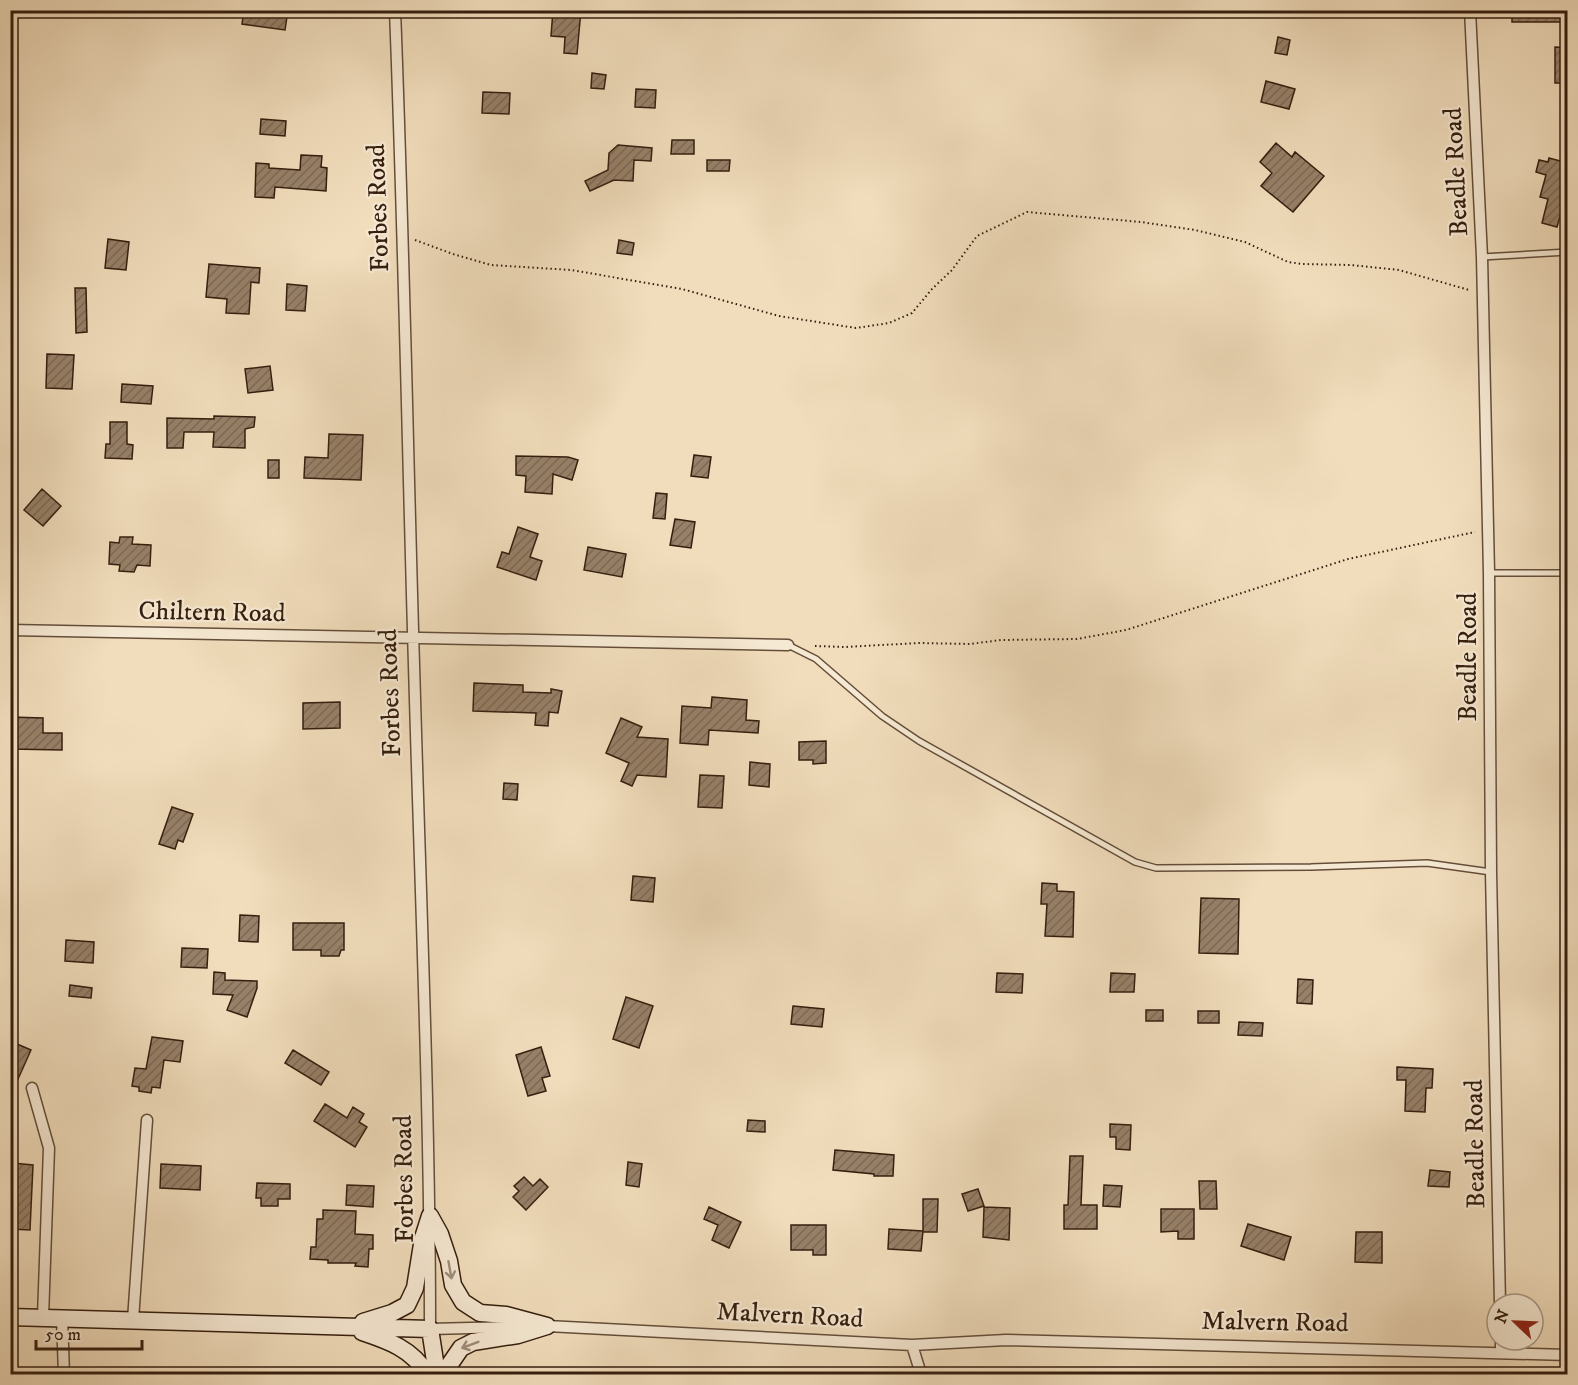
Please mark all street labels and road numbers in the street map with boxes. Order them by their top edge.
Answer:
street label: Beadle Road [1437,107,1476,237]
street label: Forbes Road [360,143,397,273]
street label: Beadle Road [1452,592,1485,722]
street label: Chiltern Road [138,595,286,630]
street label: Forbes Road [372,628,409,758]
street label: Beadle Road [1458,1079,1493,1209]
street label: Forbes Road [387,1115,422,1243]
street label: Malvern Road [716,1295,864,1336]
street label: Malvern Road [1201,1305,1349,1340]

